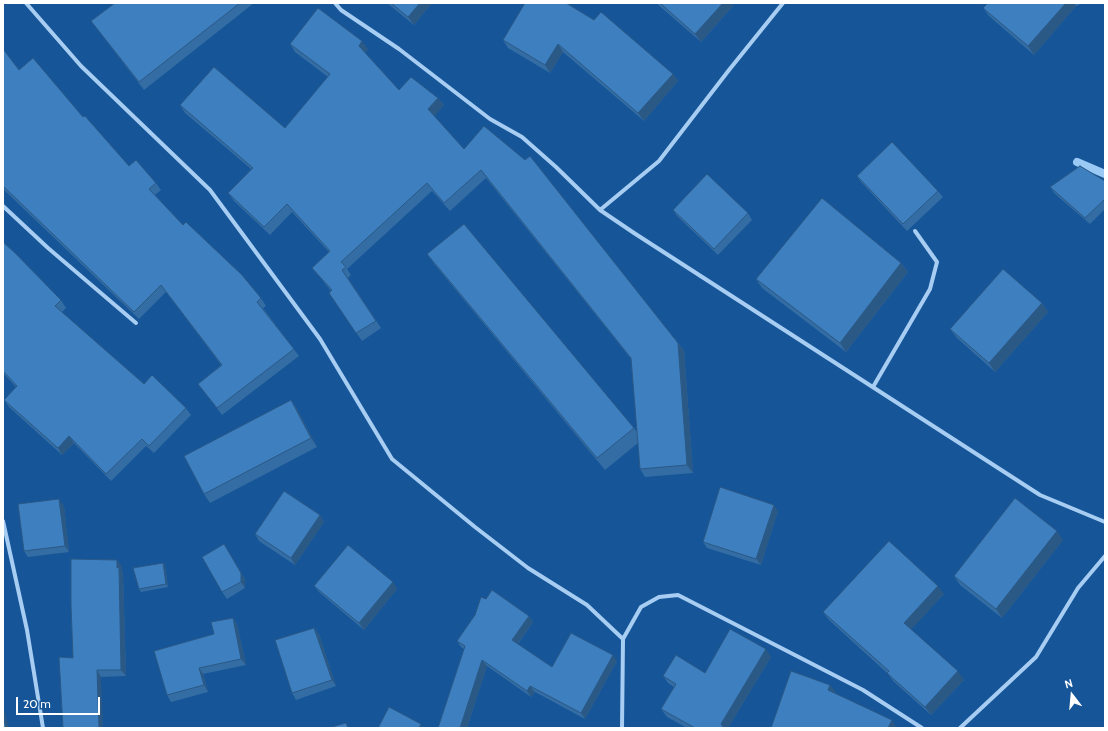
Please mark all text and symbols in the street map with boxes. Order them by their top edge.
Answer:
north arrow [1052,675,1092,715]
text: N [1063,676,1074,691]
scale bar [18,689,102,715]
text: 20 m [23,696,51,711]

